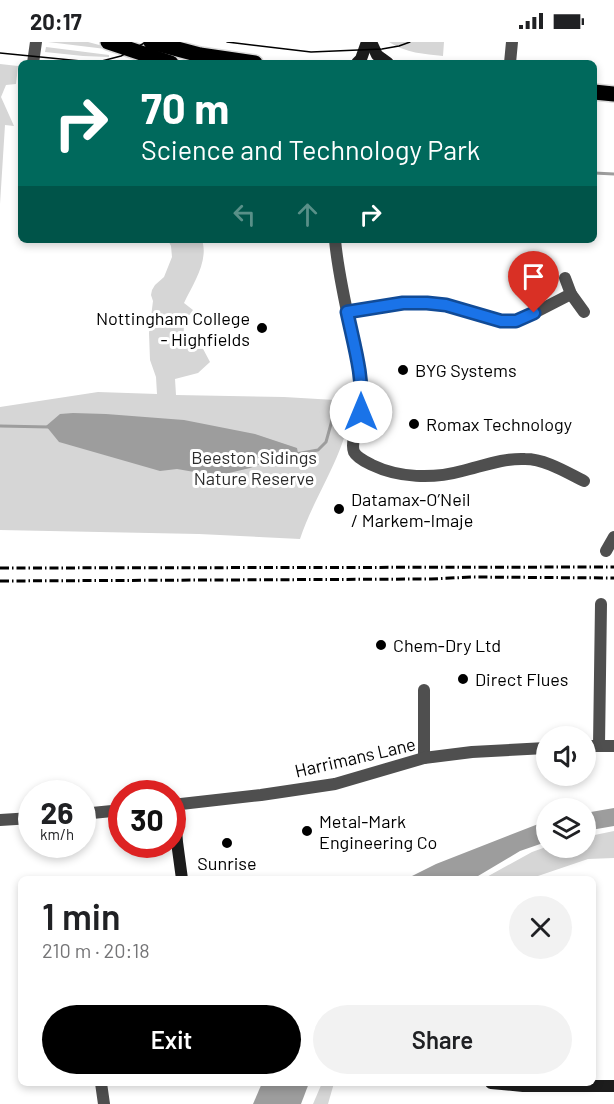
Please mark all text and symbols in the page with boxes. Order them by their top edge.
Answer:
text: 20:17 [30,8,82,34]
text: 70 m [141,82,229,132]
icon: right [42,84,120,162]
text: Science and Technology Park [141,133,480,165]
icon: left [228,198,261,231]
icon: ahead [291,198,324,231]
icon: right [354,198,387,231]
pin [508,251,559,313]
icon: arrive [517,260,550,293]
place label: Nottingham College - Highfields [96,307,250,350]
marker: Nottingham College - Highfields [255,321,269,335]
place label: BYG Systems [415,359,517,381]
marker: BYG Systems [396,363,410,377]
position arrow [329,380,393,444]
place label: Romax Technology [426,413,572,435]
marker: Romax Technology [407,417,421,431]
park label: Beeston Sidings Nature Reserve [191,446,317,489]
place label: Datamax-O’Neil / Markem-Imaje [351,488,473,531]
marker: Datamax-O’Neil / Markem-Imaje [332,502,346,516]
place label: Chem-Dry Ltd [393,634,501,656]
marker: Chem-Dry Ltd [374,638,388,652]
place label: Direct Flues [475,668,568,690]
marker: Direct Flues [456,672,470,686]
map controls [536,726,596,858]
button: sound [536,726,596,786]
street label: Harrimans Lane [292,732,418,782]
speed limit sign: 30 [108,780,186,858]
text: 26 [41,794,73,830]
button: layers [536,798,596,858]
place label: Metal-Mark Engineering Co [319,810,437,853]
marker: Metal-Mark Engineering Co [300,824,314,838]
text: km/h [40,825,74,843]
marker: Sunrise [220,836,234,850]
place label: Sunrise [197,852,257,874]
text: 1 min [42,894,121,937]
button: close [509,896,572,959]
text: 210 m · 20:18 [42,938,150,962]
button: Exit [42,1005,301,1074]
button: Share [313,1005,572,1074]

